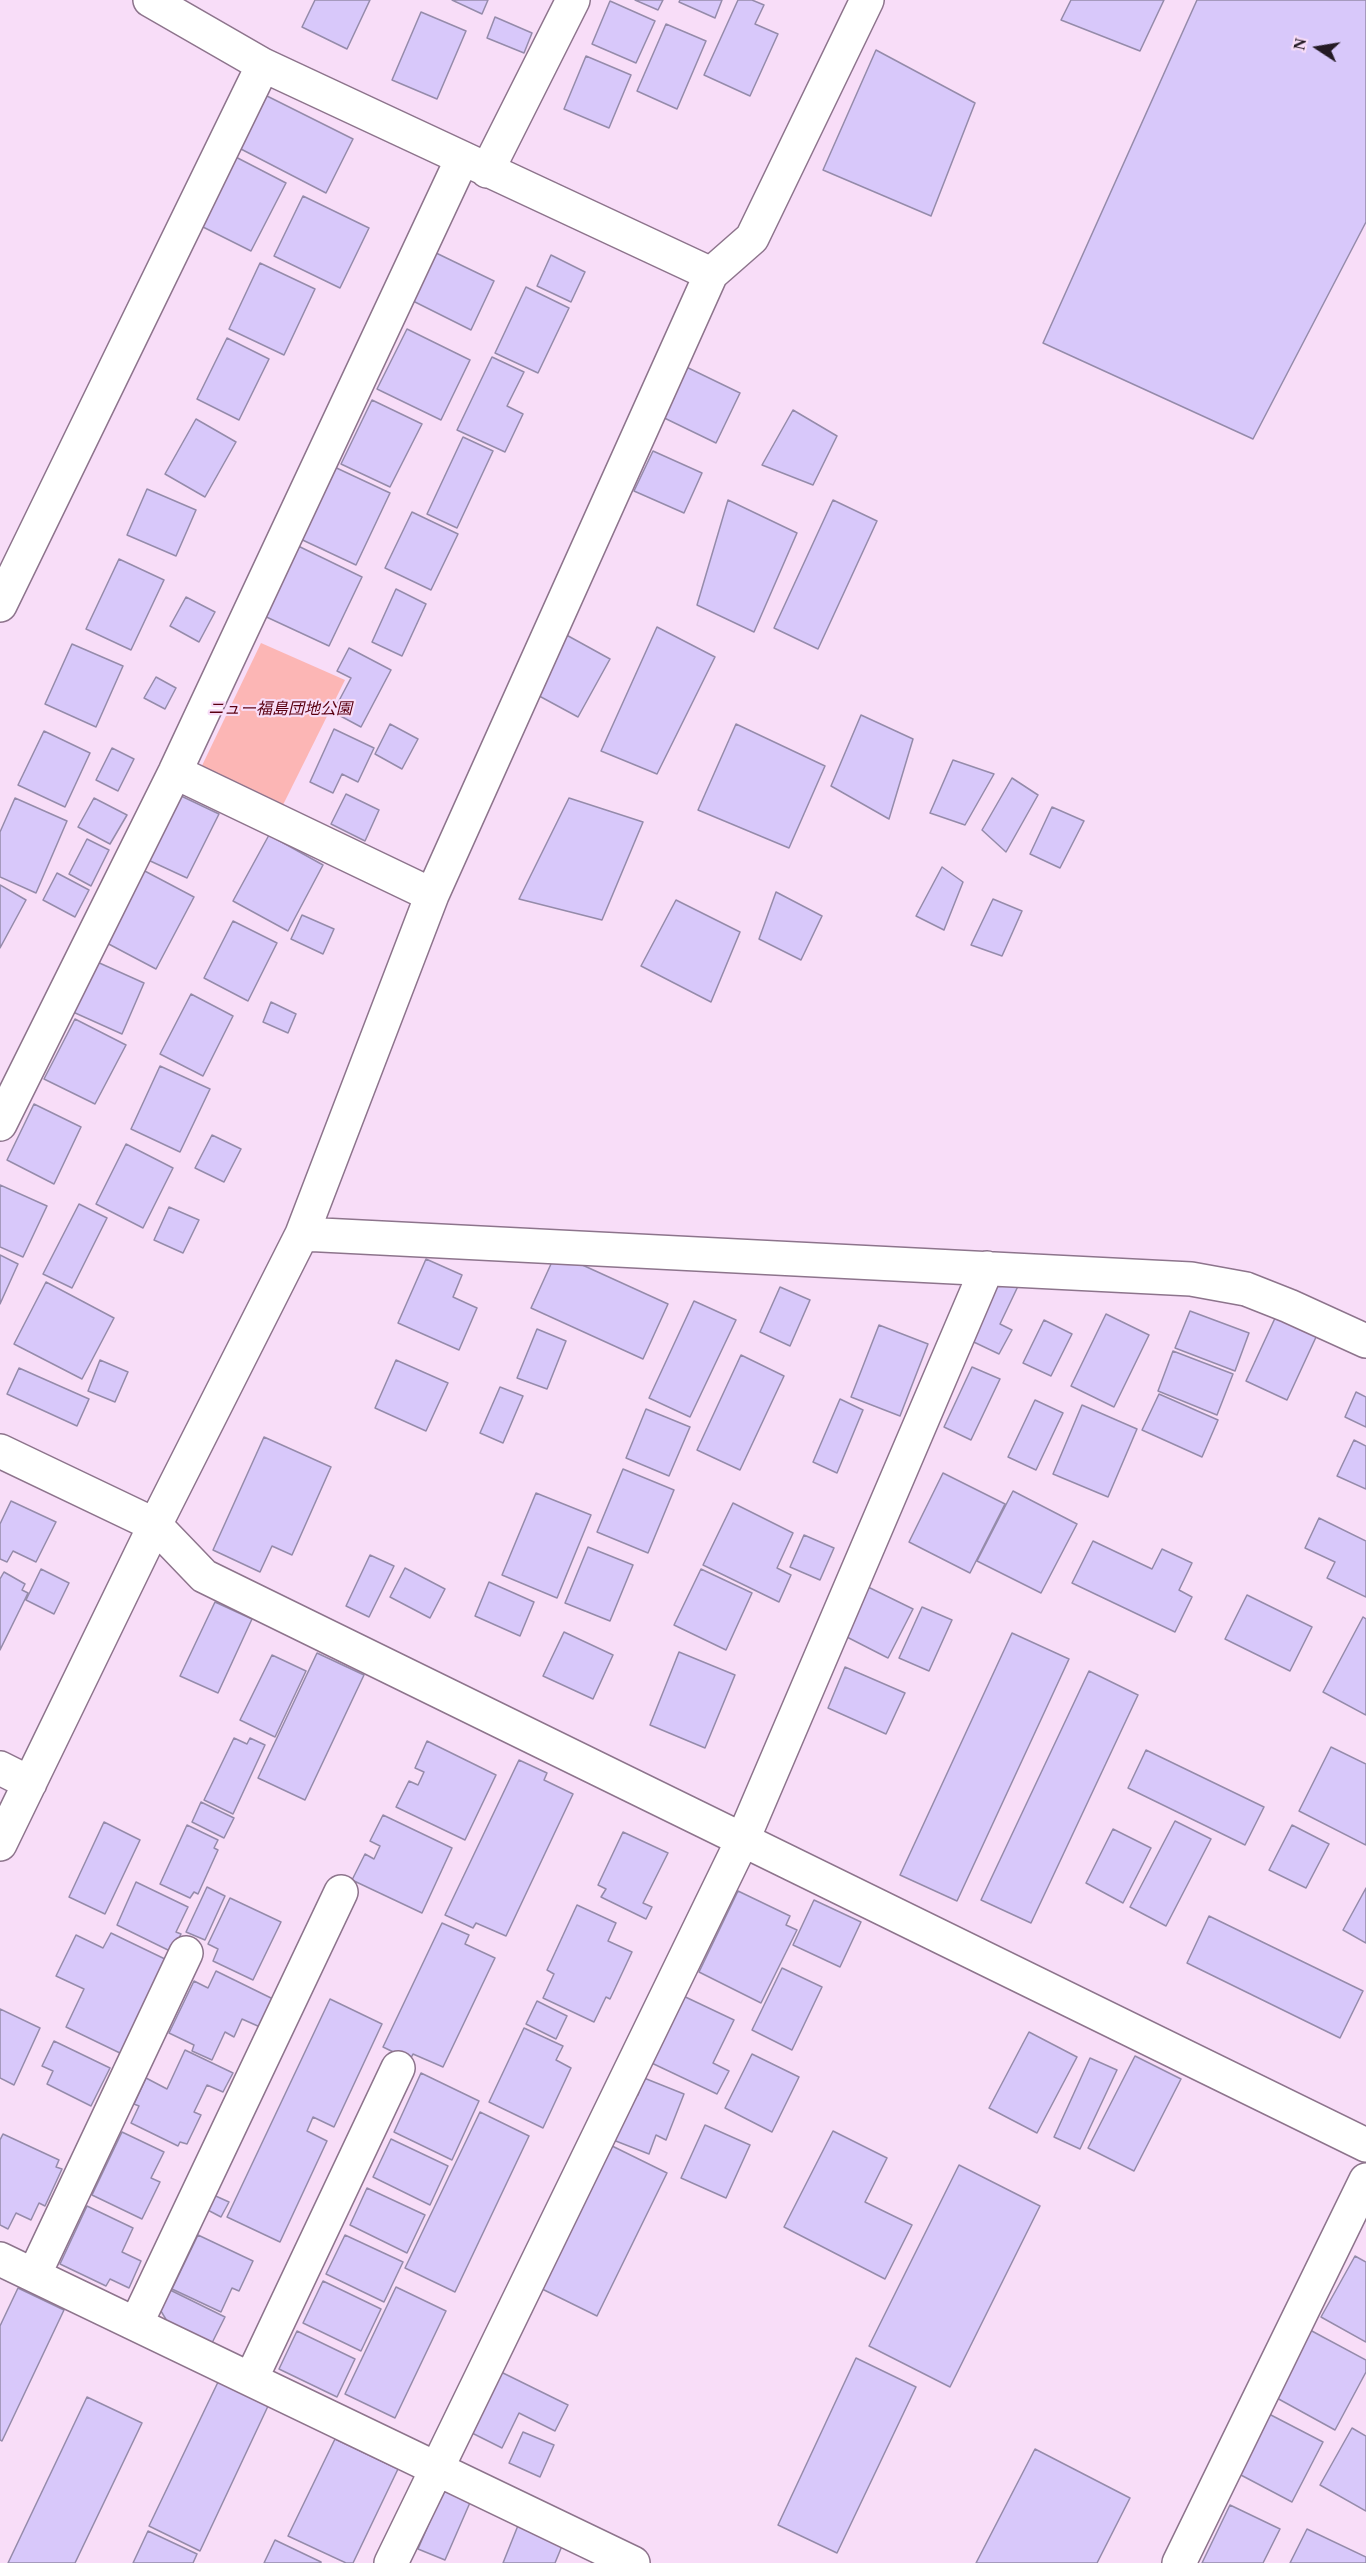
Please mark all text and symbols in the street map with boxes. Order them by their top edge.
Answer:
north arrow [1288,18,1348,78]
text: N [1290,37,1309,52]
park label: ニュー福島団地公園 [208,698,352,718]

